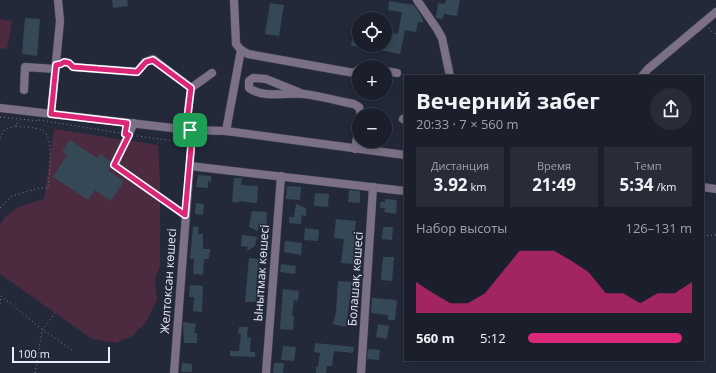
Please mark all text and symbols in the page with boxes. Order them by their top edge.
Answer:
map controls [352,12,392,148]
button: locate [352,12,392,52]
button: + [352,60,392,100]
text: Вечерний забег [416,85,600,115]
button: share [650,88,692,130]
button: − [352,108,392,148]
pin [173,113,207,147]
text: 20:33 · 7 × 560 m [416,115,519,133]
icon: arrive [179,119,201,141]
text: Дистанция [431,158,489,173]
text: Время [537,158,571,173]
text: Темп [634,158,662,173]
text: 3.92 [434,173,468,196]
text: 21:49 [532,173,576,196]
text: 5:34 [620,173,654,196]
text: km [468,179,486,194]
text: /km [654,179,676,194]
text: Набор высоты [416,219,507,237]
text: 126–131 m [625,219,692,237]
street label: Ынытмак көшесі [249,224,273,322]
street label: Желтоксан көшесі [156,228,180,334]
street label: Болашақ көшесі [343,231,367,327]
text: 560 m [416,329,454,347]
text: 5:12 [480,329,506,347]
scale bar [12,345,110,364]
text: 100 m [18,346,50,361]

